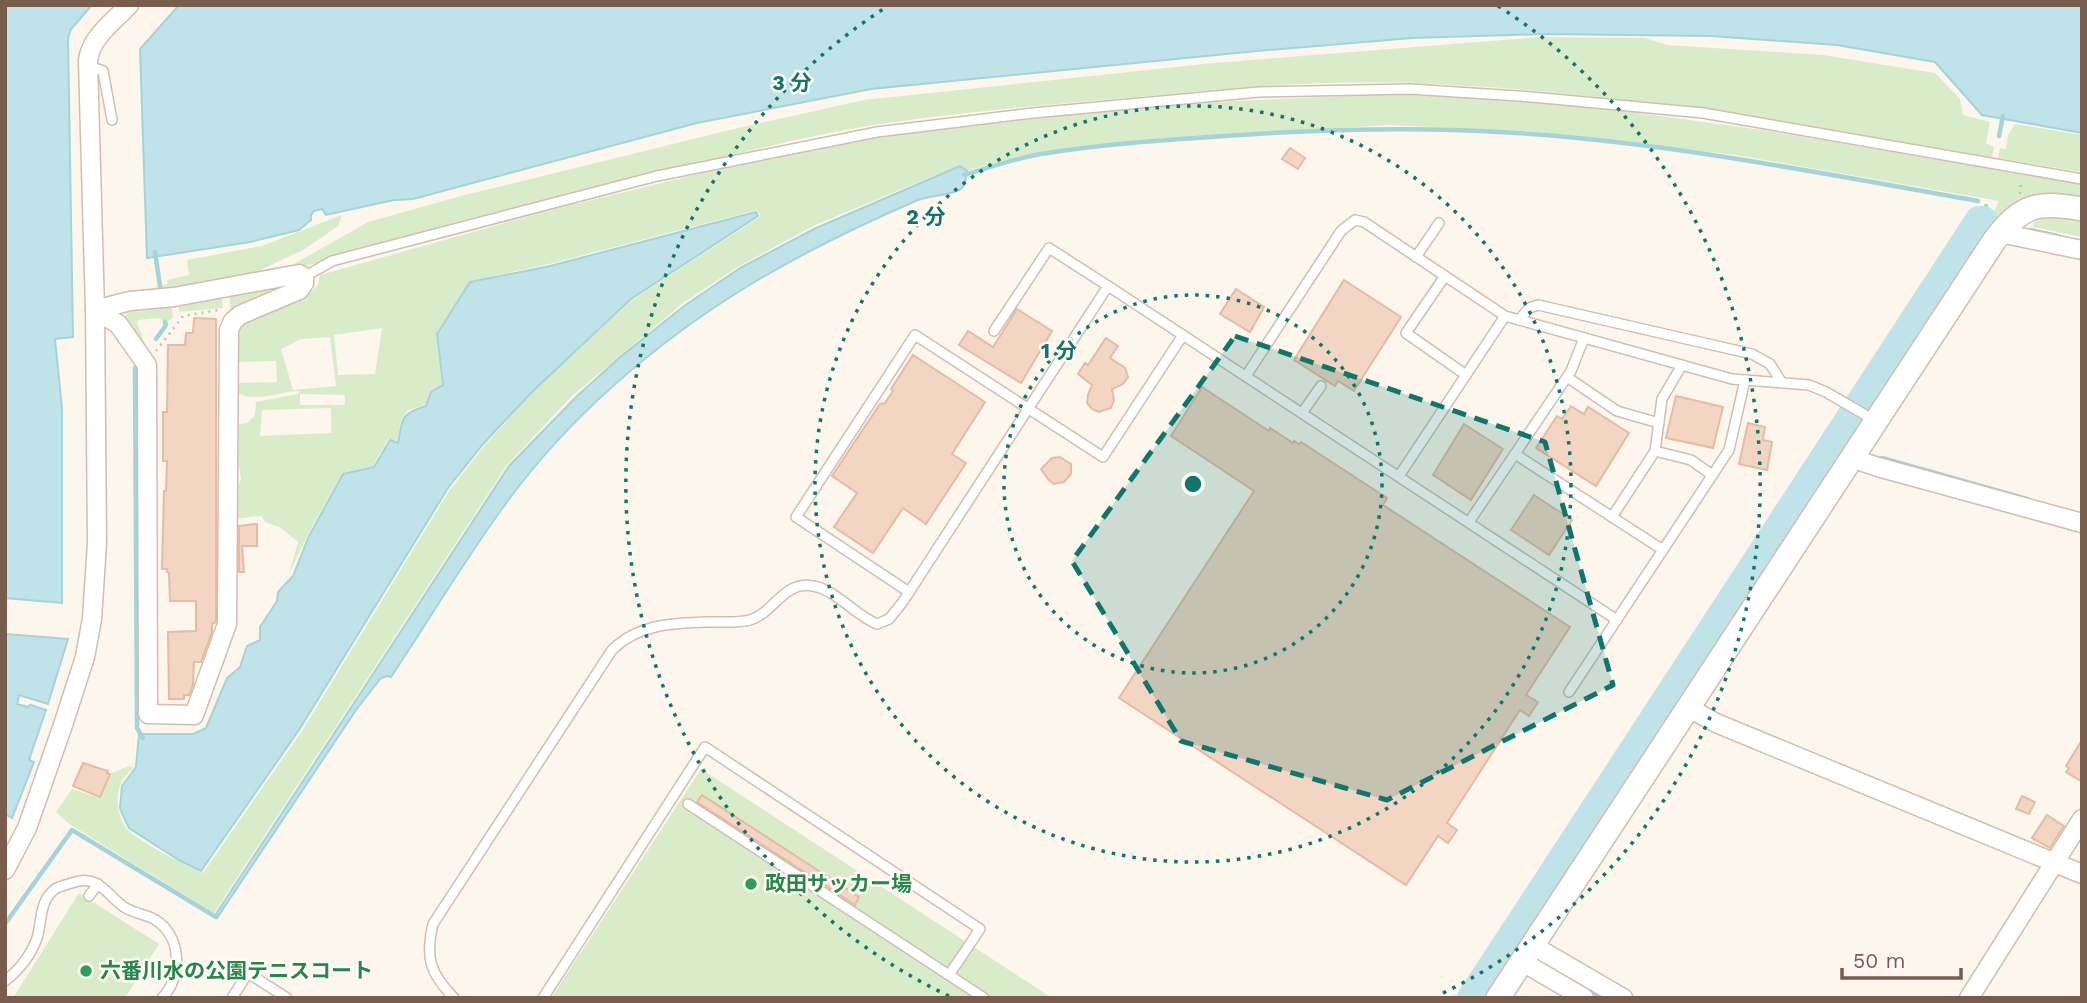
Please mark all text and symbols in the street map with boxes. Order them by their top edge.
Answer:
text: 3 分 [772,70,812,95]
text: 2 分 [906,204,946,229]
text: 1 分 [1041,338,1077,363]
centre of rings [1181,472,1205,496]
place label: 政田サッカー場 [765,871,912,896]
marker: 政田サッカー場 [743,876,759,892]
scale bar [1842,936,1961,980]
text: 50 m [1853,948,1905,973]
place label: 六番川水の公園テニスコート [100,958,373,983]
marker: 六番川水の公園テニスコート [78,963,94,979]

